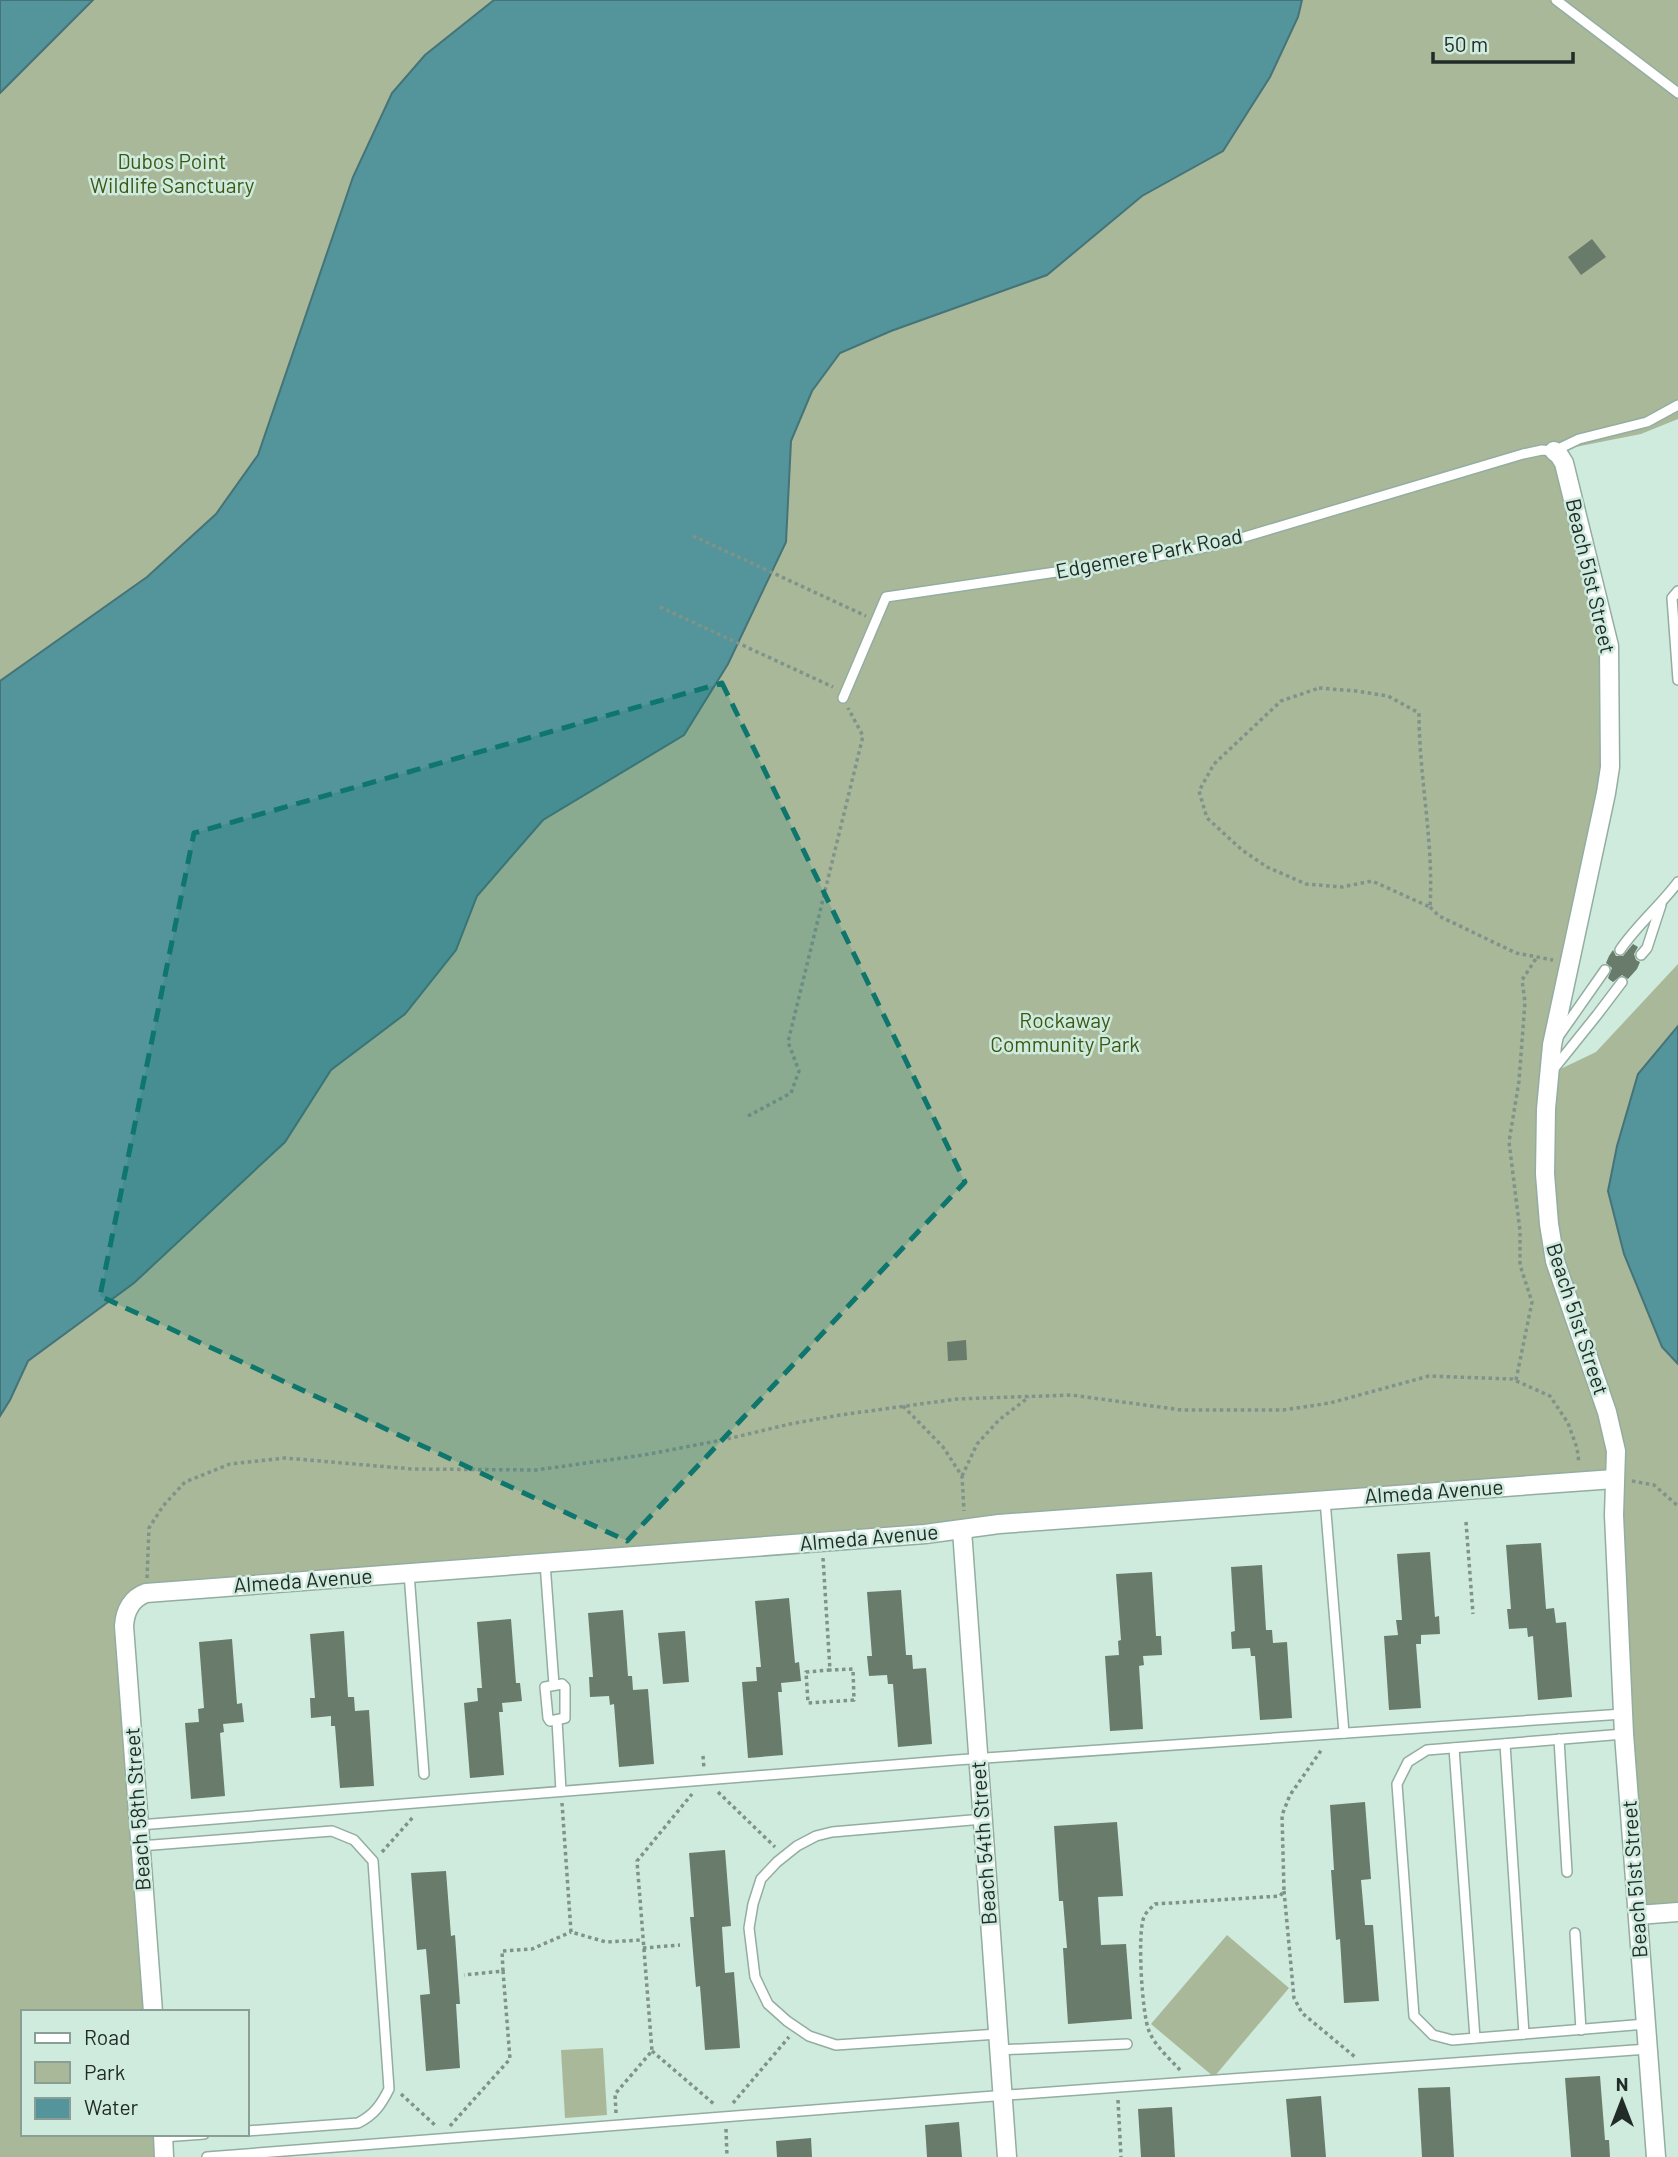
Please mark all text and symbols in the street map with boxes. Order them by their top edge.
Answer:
scale bar [1433,21,1573,65]
text: 50 m [1444,31,1488,56]
park label: Dubos Point Wildlife Sanctuary [90,148,255,197]
street label: Beach 51st Street [1561,496,1621,656]
street label: Edgemere Park Road [1053,522,1244,583]
park label: Rockaway Community Park [990,1007,1140,1056]
street label: Beach 51st Street [1542,1239,1615,1398]
street label: Almeda Avenue [1364,1473,1504,1508]
street label: Almeda Avenue [798,1518,939,1555]
street label: Almeda Avenue [233,1562,373,1597]
street label: Beach 58th Street [118,1727,155,1892]
street label: Beach 54th Street [964,1760,1001,1926]
street label: Beach 51st Street [1616,1799,1651,1959]
legend [21,2010,248,2136]
text: Road [84,2024,130,2049]
text: Park [84,2059,125,2084]
north arrow [1587,2066,1657,2136]
text: N [1616,2072,1628,2095]
text: Water [84,2094,139,2119]

